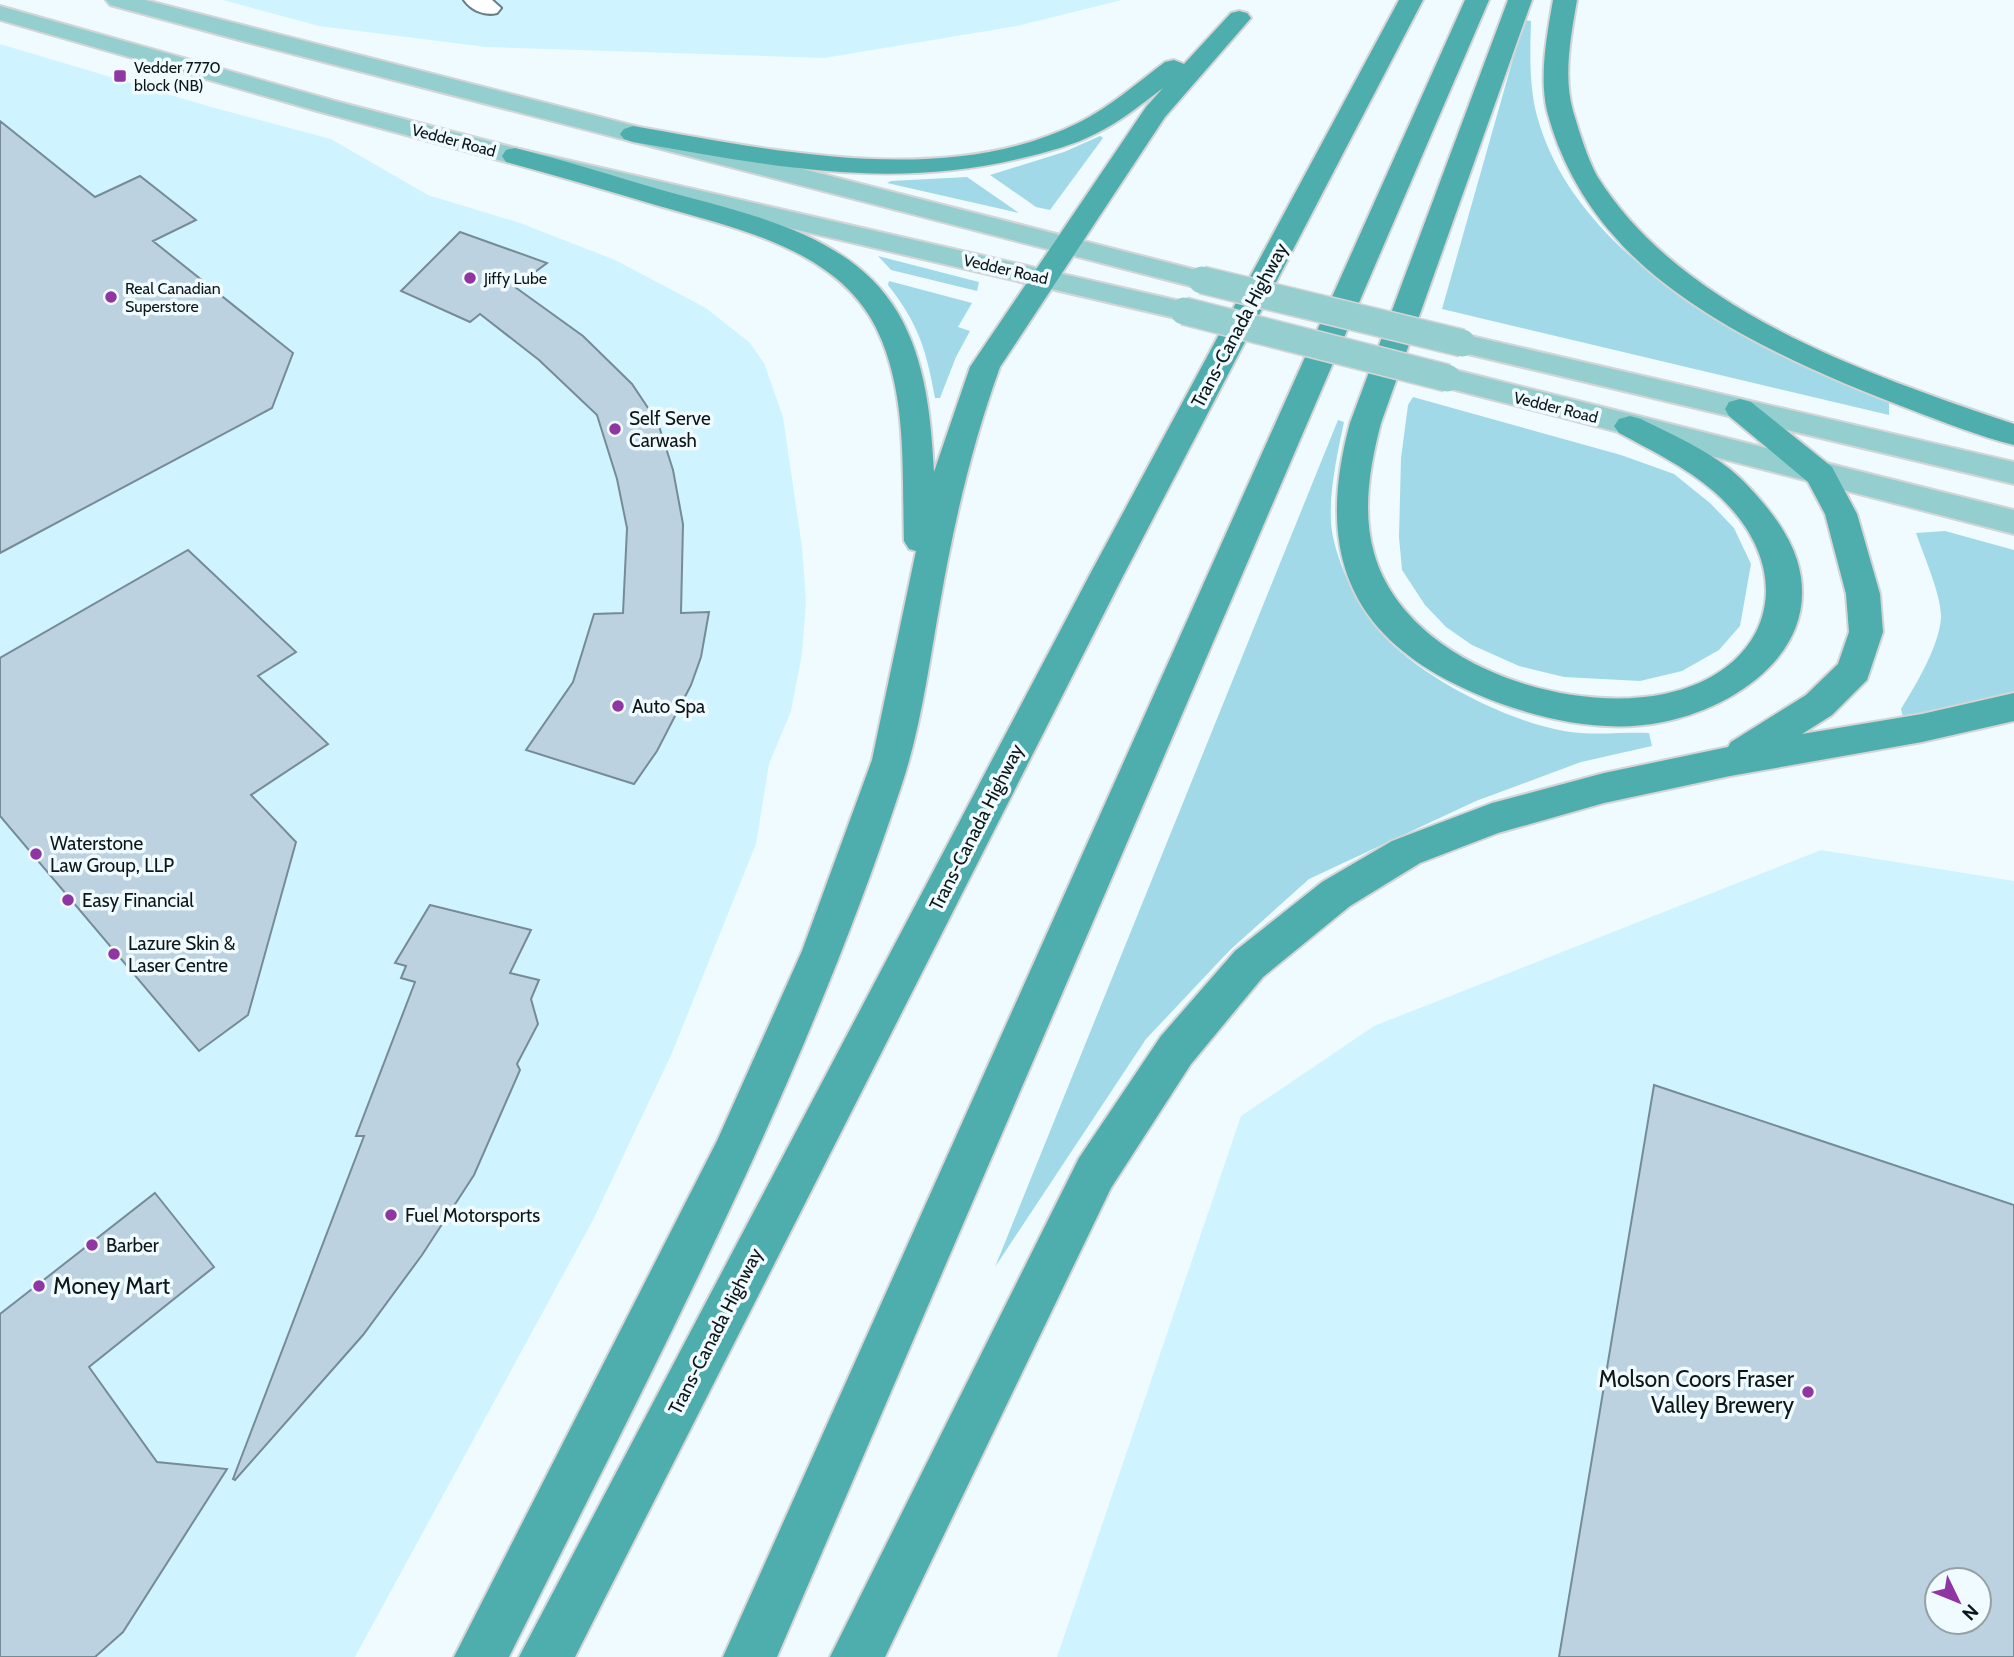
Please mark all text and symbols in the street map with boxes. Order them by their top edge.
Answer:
place label: Vedder 7770 block (NB) [134,58,221,95]
marker: Vedder 7770 block (NB) [112,68,128,84]
street label: Vedder Road [410,120,498,161]
street label: Trans-Canada Highway [1186,239,1293,412]
street label: Vedder Road [962,251,1050,288]
place label: Jiffy Lube [483,269,547,288]
marker: Jiffy Lube [462,270,478,286]
place label: Real Canadian Superstore [125,279,221,316]
marker: Real Canadian Superstore [103,289,119,305]
street label: Vedder Road [1512,388,1600,427]
place label: Self Serve Carwash [629,407,711,452]
marker: Self Serve Carwash [607,421,623,437]
place label: Auto Spa [632,695,705,718]
marker: Auto Spa [610,698,626,714]
street label: Trans-Canada Highway [925,740,1029,914]
place label: Waterstone Law Group, LLP [50,832,174,877]
marker: Waterstone Law Group, LLP [28,846,44,862]
place label: Easy Financial [82,889,194,912]
marker: Easy Financial [60,892,76,908]
place label: Lazure Skin & Laser Centre [128,932,236,977]
marker: Lazure Skin & Laser Centre [106,946,122,962]
place label: Fuel Motorsports [405,1204,540,1227]
marker: Fuel Motorsports [383,1207,399,1223]
place label: Barber [106,1234,159,1257]
marker: Barber [84,1237,100,1253]
street label: Trans-Canada Highway [664,1244,768,1418]
place label: Money Mart [53,1272,170,1300]
marker: Money Mart [31,1278,47,1294]
place label: Molson Coors Fraser Valley Brewery [1599,1365,1795,1419]
marker: Molson Coors Fraser Valley Brewery [1800,1384,1816,1400]
north arrow [1923,1566,1993,1636]
text: N [1957,1599,1983,1625]

